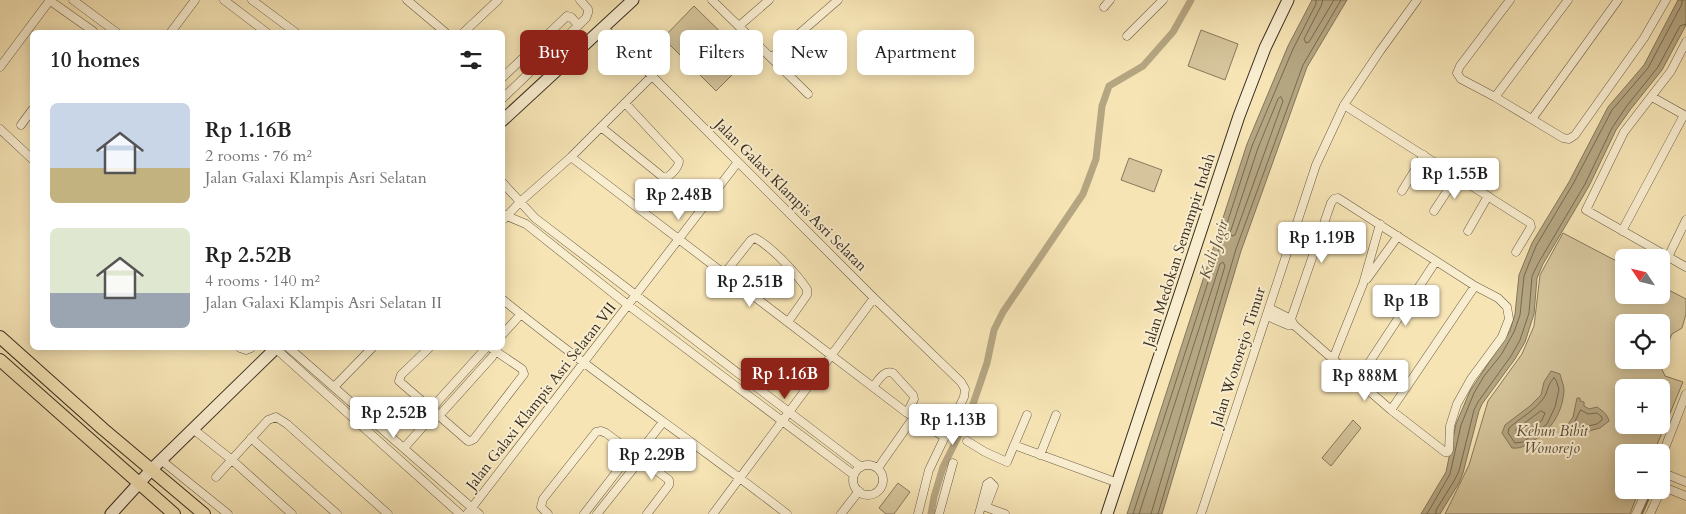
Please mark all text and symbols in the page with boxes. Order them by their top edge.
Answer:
chip: Buy [520,30,588,75]
chip: Rent [598,30,670,75]
chip: Filters [680,30,763,75]
chip: New [773,30,847,75]
chip: Apartment [857,30,974,75]
text: 10 homes [50,46,140,75]
icon: filters [457,46,485,74]
street label: Jalan Galaxi Klampis Asri Selatan [709,113,872,276]
text: Rp 1.16B [205,116,292,145]
icon: home [90,123,150,183]
text: 2 rooms · 76 m² [205,145,312,167]
street label: Jalan Medokan Semampir Indah [1138,150,1220,351]
pin: Rp 1.55B [1403,158,1507,200]
text: Rp 1.55B [1422,163,1488,185]
text: Jalan Galaxi Klampis Asri Selatan [205,167,427,189]
pin: Rp 2.48B [627,178,731,221]
text: Rp 2.48B [646,184,712,206]
water label: Kali Jagir [1194,216,1234,282]
pin: Rp 1.19B [1270,222,1374,264]
text: Rp 1.19B [1289,227,1355,249]
text: Rp 2.52B [205,241,292,270]
icon: home [90,248,150,308]
north arrow [1615,249,1670,304]
map controls [1615,249,1670,499]
pin: Rp 2.51B [698,266,802,308]
text: 4 rooms · 140 m² [205,270,320,292]
text: Rp 2.51B [717,271,783,293]
street label: Jalan Wonorejo Timur [1205,284,1270,431]
pin: Rp 1B [1371,284,1441,327]
text: Rp 1B [1384,290,1428,312]
text: Jalan Galaxi Klampis Asri Selatan II [205,292,442,314]
street label: Jalan Galaxi Klampis Asri Selatan VII [460,298,621,496]
button: locate [1615,314,1670,369]
pin: Rp 1.16B [733,358,837,400]
pin: Rp 888M [1319,360,1411,402]
text: Rp 1.16B [752,363,818,385]
text: Rp 888M [1332,365,1398,387]
button: + [1615,379,1670,434]
pin: Rp 2.52B [342,396,446,439]
text: Rp 2.52B [361,402,427,424]
pin: Rp 1.13B [901,404,1005,446]
text: Rp 1.13B [920,409,986,431]
park label: Kebun Bibit Wonorejo [1516,421,1588,458]
pin: Rp 2.29B [600,438,704,481]
text: Rp 2.29B [619,444,685,466]
button: − [1615,444,1670,499]

